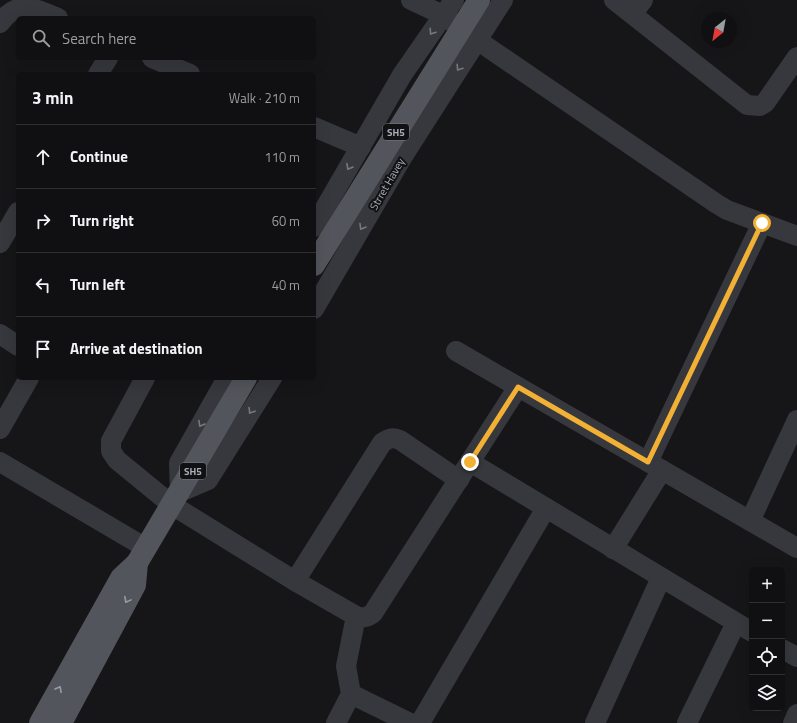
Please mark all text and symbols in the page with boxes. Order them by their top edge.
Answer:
north arrow [701,12,737,48]
search box [16,16,316,60]
icon: search [30,27,52,49]
text: Search here [62,27,136,50]
one-way arrow [429,28,437,35]
one-way arrow [456,64,464,71]
text: 3 min [32,85,73,111]
text: Walk · 210 m [229,88,300,108]
road number: SH5 [383,124,409,140]
text: Continue [70,145,128,168]
icon: ahead [32,146,54,168]
text: 110 m [264,147,300,167]
street label: Strret Havey [366,154,409,213]
one-way arrow [347,163,354,170]
text: Turn right [70,209,134,232]
icon: right [32,210,54,232]
text: 60 m [272,211,300,231]
route start [753,214,771,232]
one-way arrow [359,223,366,230]
text: Turn left [70,273,125,296]
icon: left [32,274,54,296]
text: 40 m [272,275,300,295]
text: Arrive at destination [70,337,203,360]
icon: arrive [32,338,54,360]
one-way arrow [249,407,256,414]
one-way arrow [198,420,205,427]
route end [461,453,479,471]
road number: SH5 [180,463,206,479]
map controls [749,567,785,711]
button: + [749,567,785,603]
one-way arrow [124,595,132,603]
button: − [749,603,785,639]
button: locate [749,639,785,675]
button: layers [749,675,785,711]
one-way arrow [54,686,62,693]

